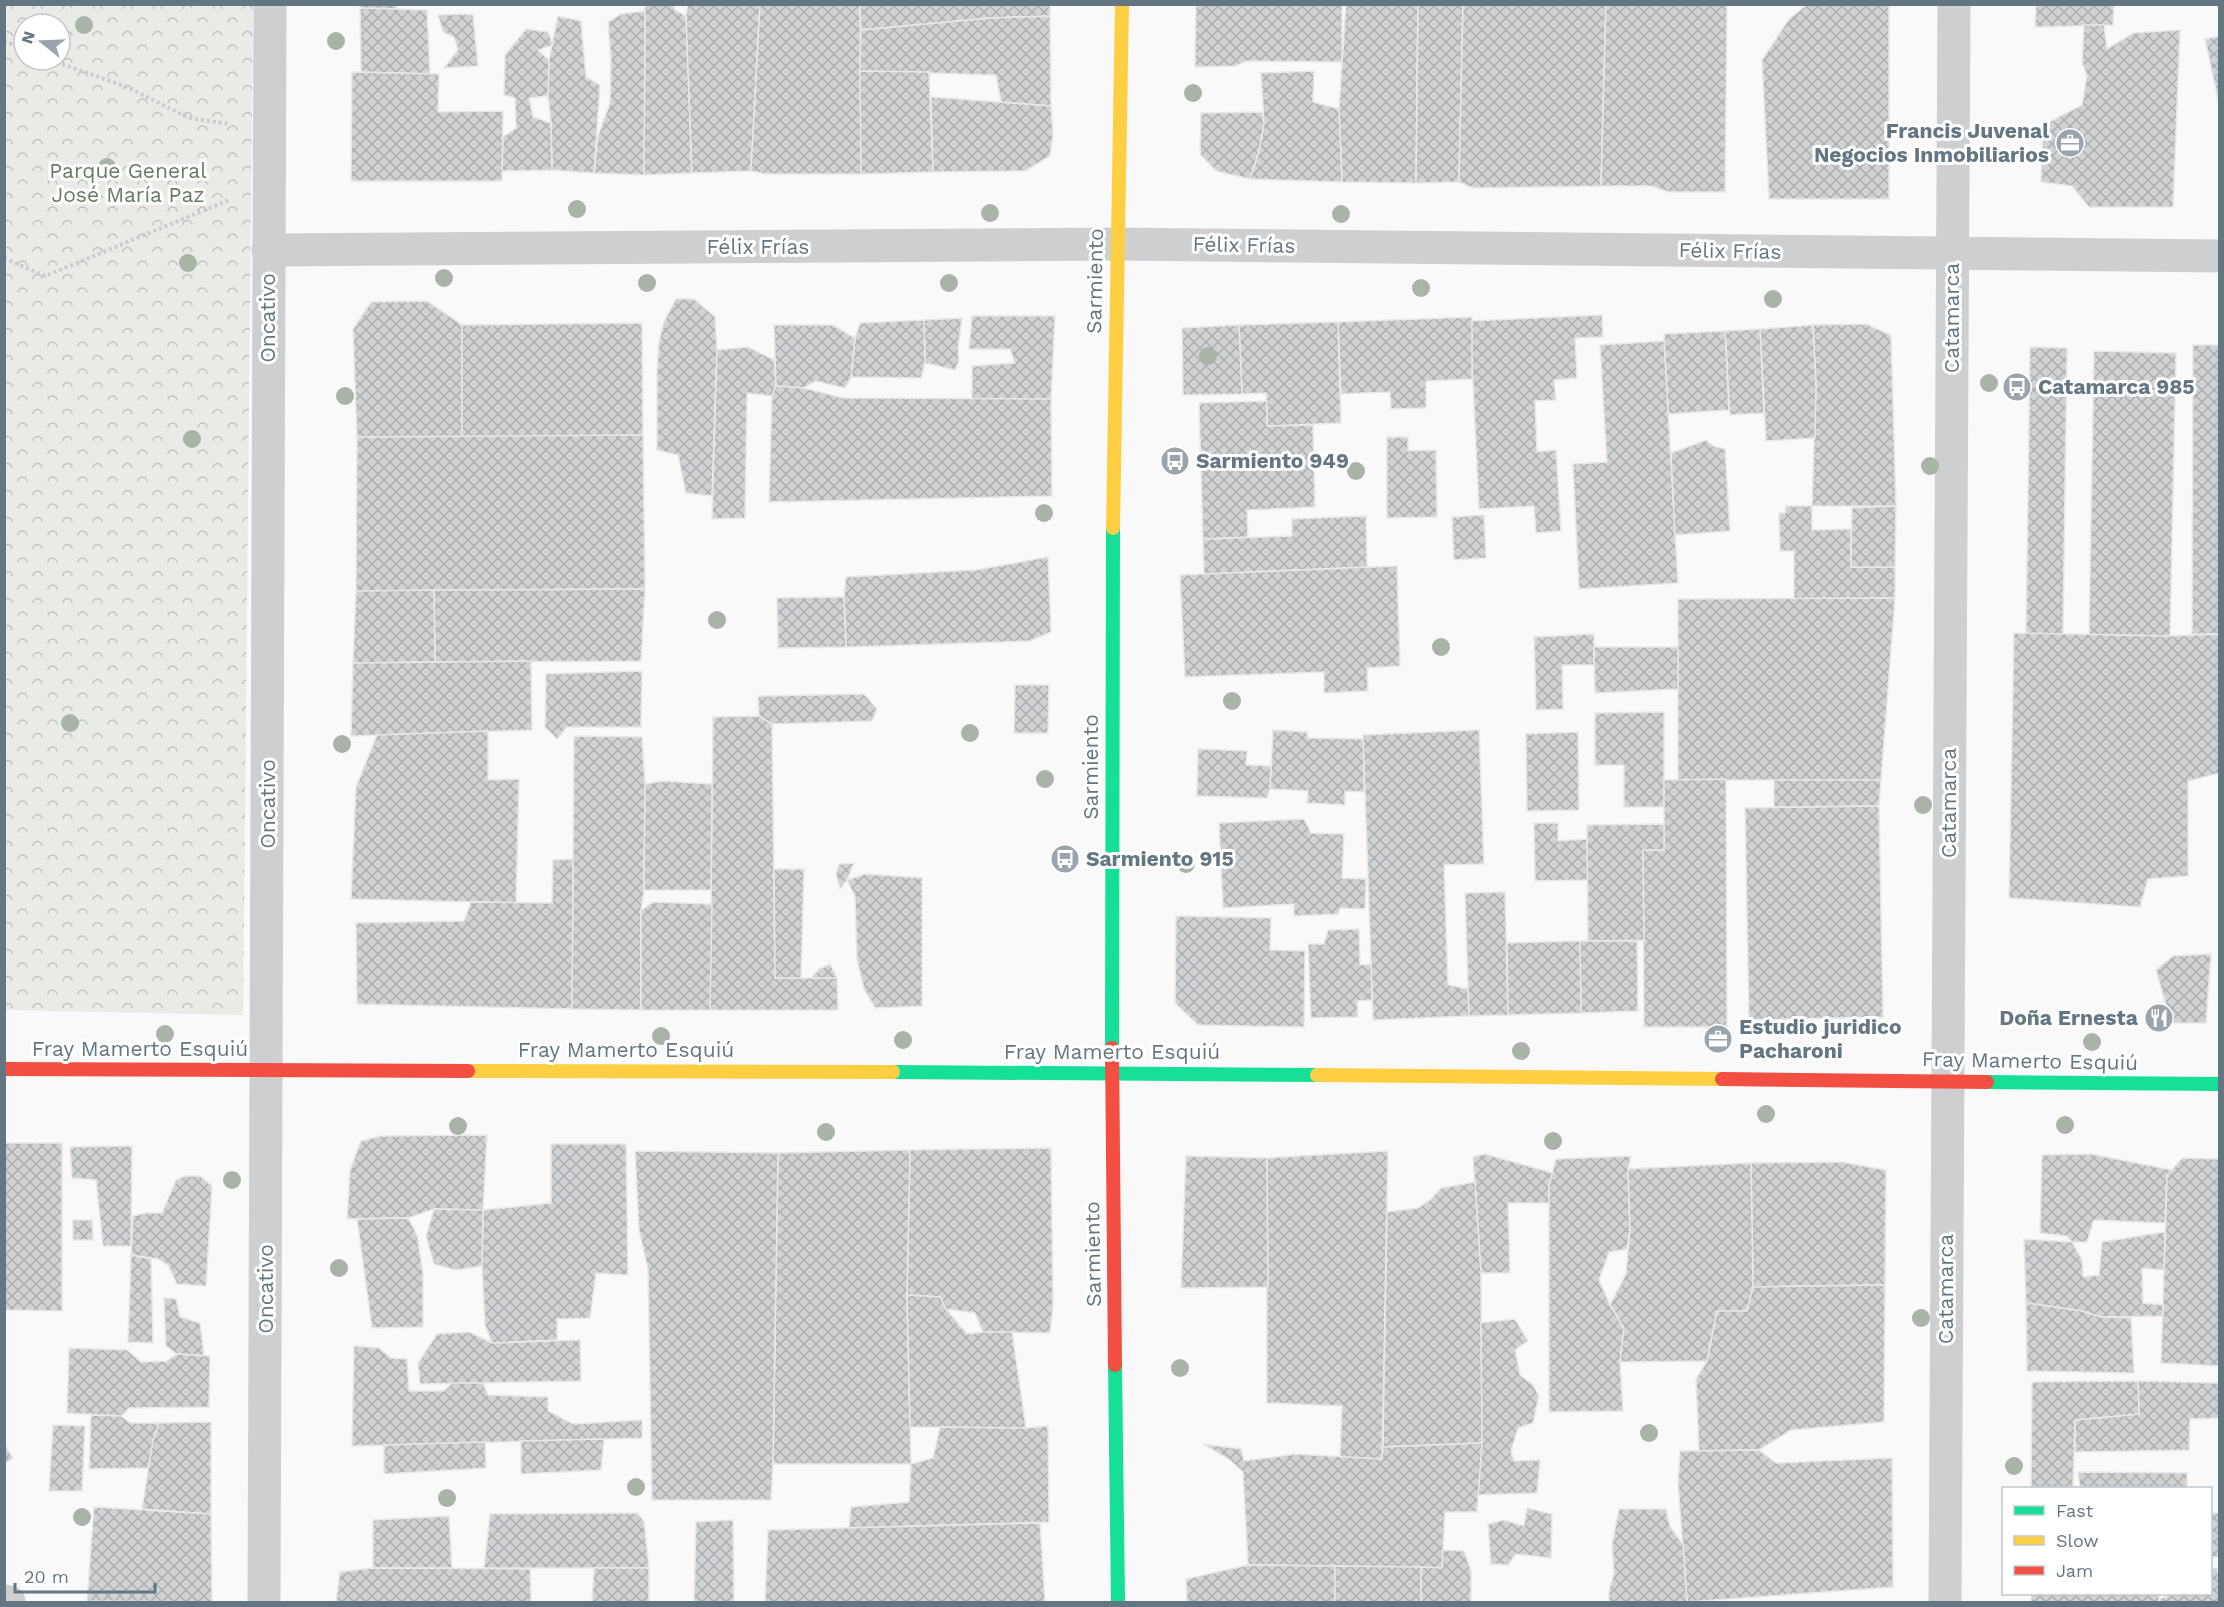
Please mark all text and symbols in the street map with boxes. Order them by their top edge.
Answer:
north arrow [12,12,72,72]
text: N [17,29,39,46]
place label: Francis Juvenal Negocios Inmobiliarios [1814,118,2049,167]
office icon: Francis Juvenal Negocios Inmobiliarios [2054,127,2086,159]
park label: Parque General José María Paz [49,158,207,207]
street label: Sarmiento [1081,228,1108,334]
street label: Félix Frías [1192,231,1296,258]
street label: Félix Frías [707,234,809,259]
street label: Félix Frías [1678,237,1782,264]
street label: Catamarca [1939,263,1964,373]
street label: Oncativo [255,273,280,363]
bus stop icon: Catamarca 985 [2001,371,2033,403]
place label: Catamarca 985 [2038,374,2195,399]
bus stop icon: Sarmiento 949 [1159,445,1191,477]
place label: Sarmiento 949 [1196,448,1349,473]
street label: Sarmiento [1078,714,1103,820]
street label: Catamarca [1936,748,1961,858]
street label: Oncativo [255,759,280,849]
bus stop icon: Sarmiento 915 [1049,843,1081,875]
place label: Sarmiento 915 [1086,846,1234,871]
restaurant icon: Doña Ernesta [2143,1002,2175,1034]
place label: Doña Ernesta [1999,1005,2139,1030]
place label: Estudio juridico Pacharoni [1739,1014,1902,1063]
office icon: Estudio juridico Pacharoni [1702,1023,1734,1055]
street label: Fray Mamerto Esquiú [32,1036,248,1061]
street label: Fray Mamerto Esquiú [518,1037,734,1062]
street label: Fray Mamerto Esquiú [1004,1039,1220,1064]
street label: Fray Mamerto Esquiú [1922,1046,2138,1075]
street label: Sarmiento [1079,1201,1106,1307]
street label: Catamarca [1933,1234,1958,1344]
street label: Oncativo [253,1244,278,1334]
legend [2002,1487,2212,1595]
text: Fast [2056,1500,2094,1521]
text: Slow [2056,1530,2099,1551]
scale bar [15,1556,154,1594]
text: Jam [2056,1560,2093,1581]
text: 20 m [24,1566,69,1587]

